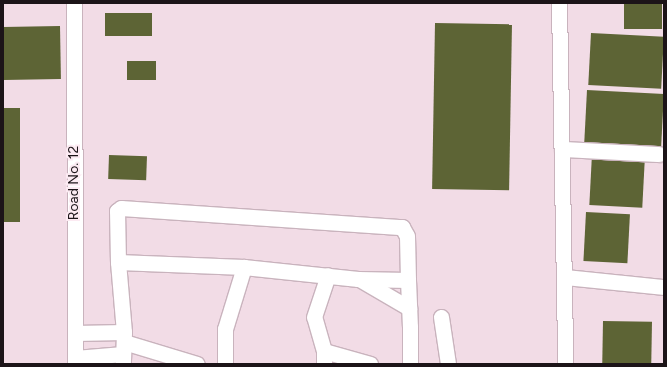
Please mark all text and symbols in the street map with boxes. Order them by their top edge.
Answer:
street label: Road No. 12 [66,146,82,220]

